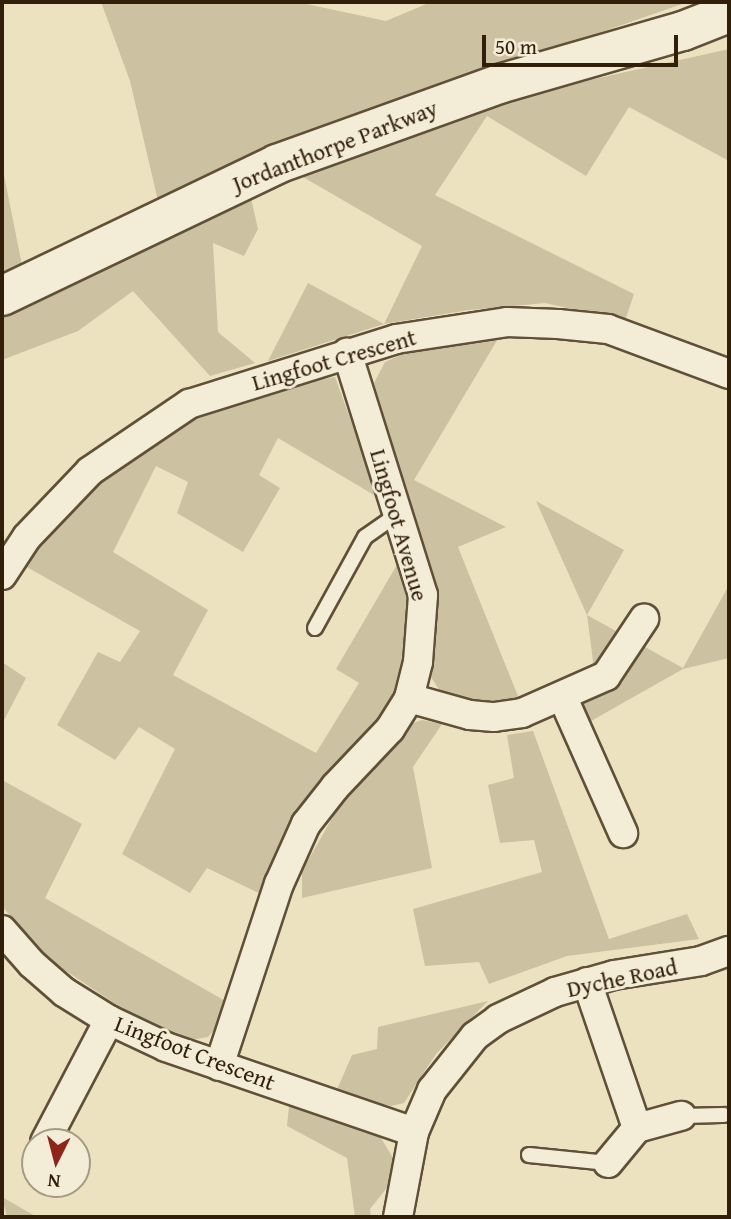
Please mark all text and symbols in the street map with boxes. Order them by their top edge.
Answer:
scale bar [486,21,682,65]
text: 50 m [495,31,537,62]
street label: Jordanthorpe Parkway [229,94,441,198]
street label: Lingfoot Crescent [249,323,419,397]
street label: Lingfoot Avenue [364,446,434,604]
street label: Dyche Road [564,953,680,1003]
street label: Lingfoot Crescent [111,1010,279,1096]
north arrow [21,1128,91,1198]
text: N [46,1167,62,1196]

